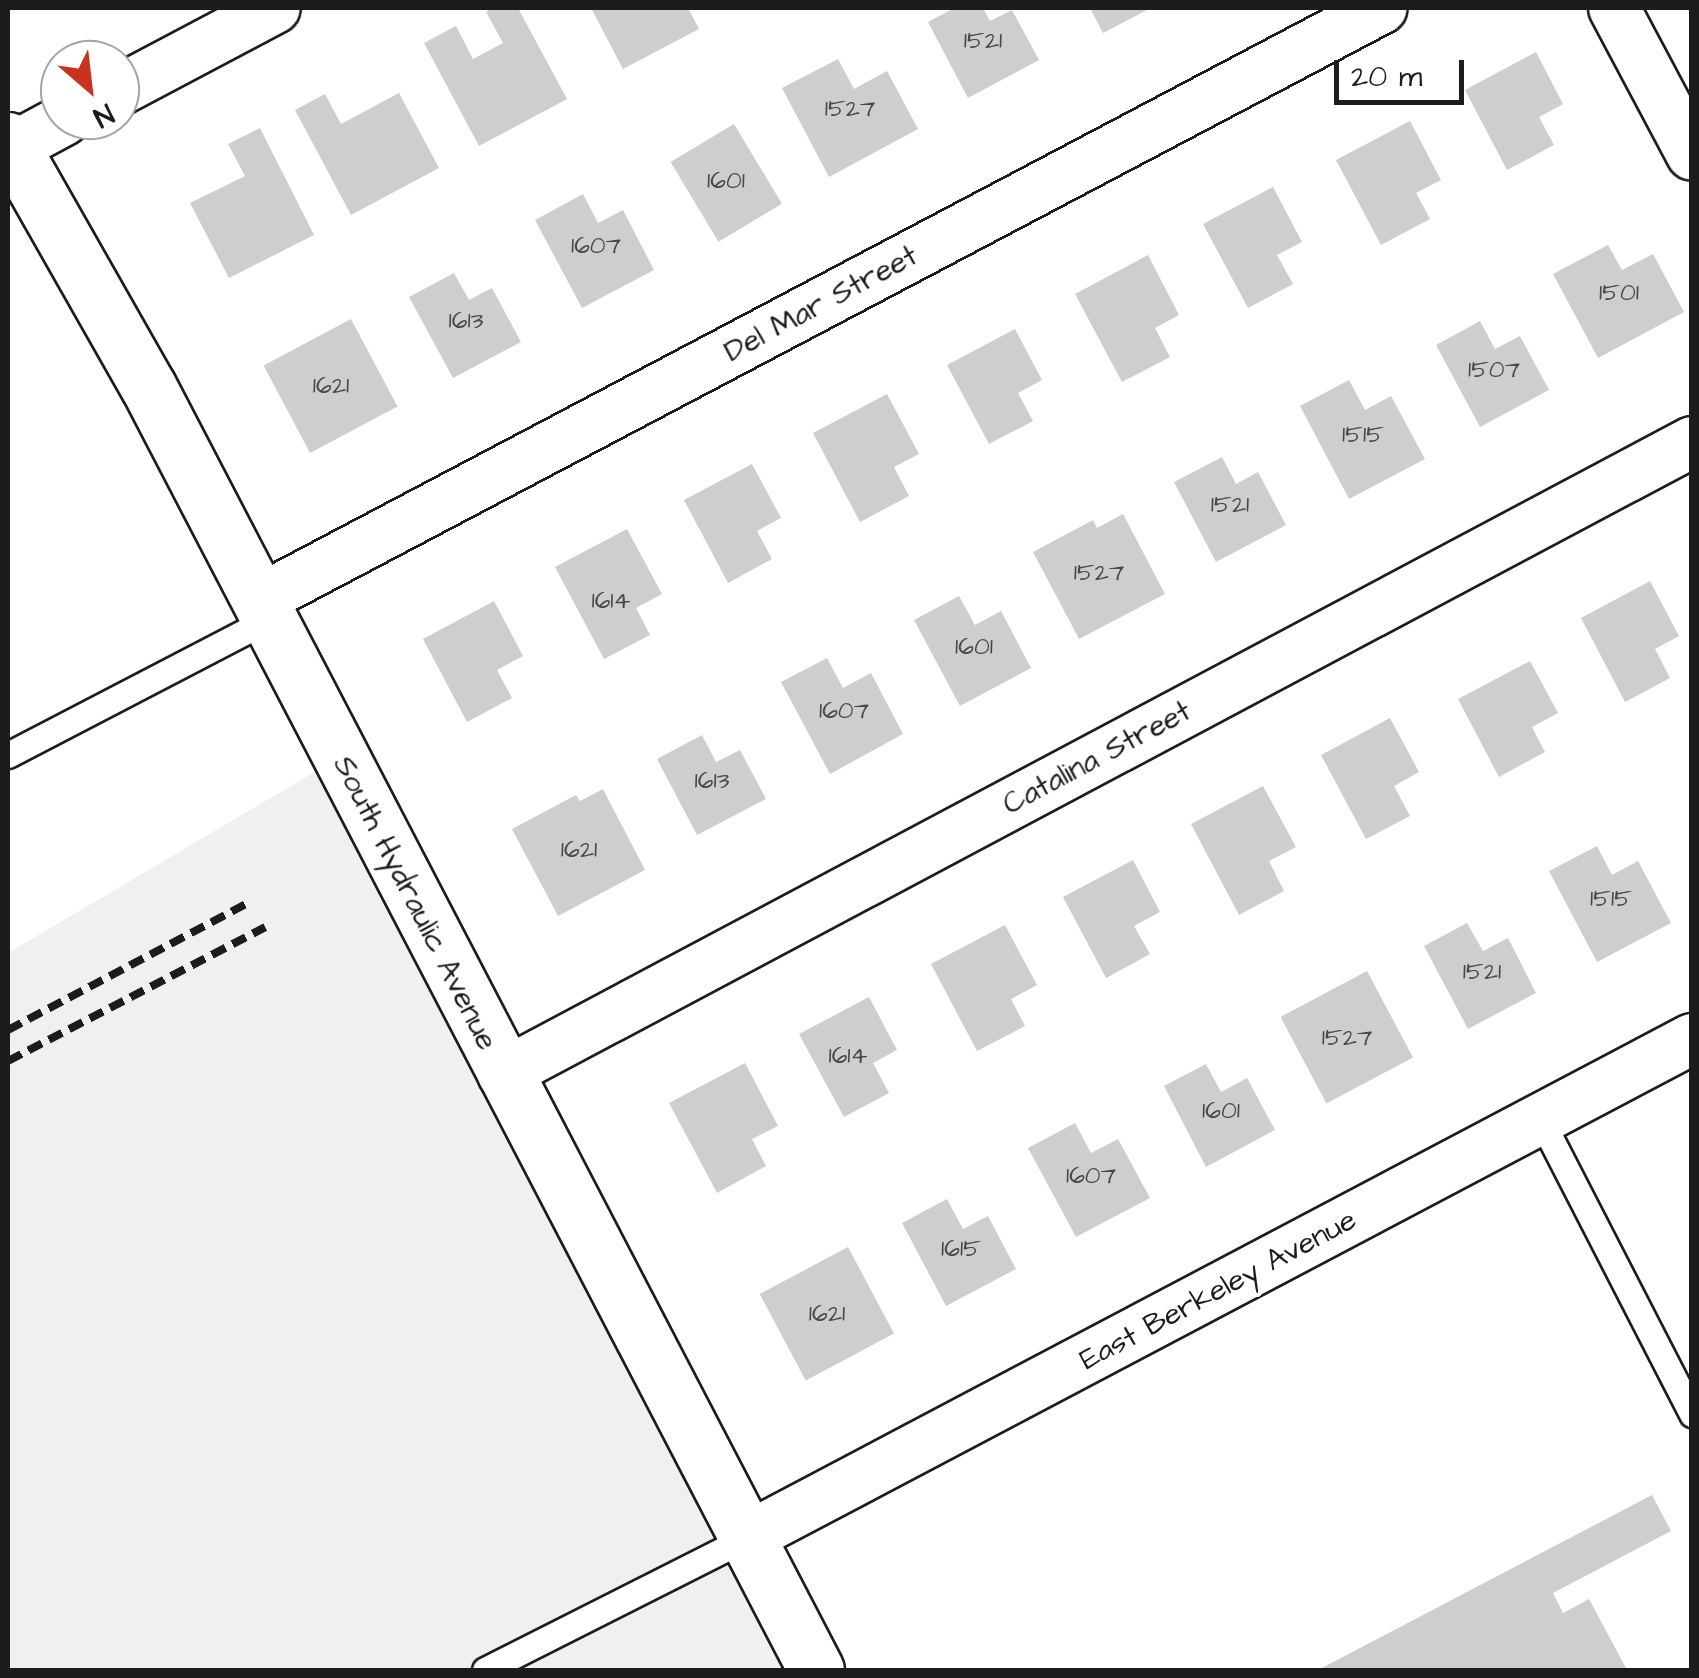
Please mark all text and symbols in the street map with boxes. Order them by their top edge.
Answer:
house number: 1521 [964,26,1002,56]
north arrow [40,40,140,140]
scale bar [1339,40,1469,102]
text: 20 m [1351,56,1422,98]
text: N [86,94,120,137]
house number: 1527 [825,94,875,124]
house number: 1601 [707,166,745,196]
house number: 1607 [571,231,621,261]
street label: Del Mar Street [718,238,924,370]
house number: 1501 [1599,278,1639,308]
house number: 1613 [449,306,483,336]
house number: 1507 [1468,355,1520,385]
house number: 1621 [313,371,349,401]
house number: 1515 [1342,420,1384,450]
house number: 1521 [1211,490,1249,520]
house number: 1527 [1074,558,1124,588]
house number: 1614 [591,586,631,616]
house number: 1601 [955,632,993,662]
street label: Catalina Street [997,693,1197,823]
house number: 1607 [819,696,869,726]
street label: South Hydraulic Avenue [325,750,505,1056]
house number: 1613 [695,766,729,796]
house number: 1621 [561,835,597,865]
house number: 1515 [1590,884,1632,914]
house number: 1521 [1463,957,1501,987]
house number: 1527 [1322,1023,1372,1053]
house number: 1614 [828,1041,868,1071]
house number: 1601 [1202,1096,1240,1126]
house number: 1607 [1066,1161,1116,1191]
street label: East Berkeley Avenue [1074,1202,1362,1378]
house number: 1615 [941,1234,981,1264]
house number: 1621 [809,1299,845,1329]

